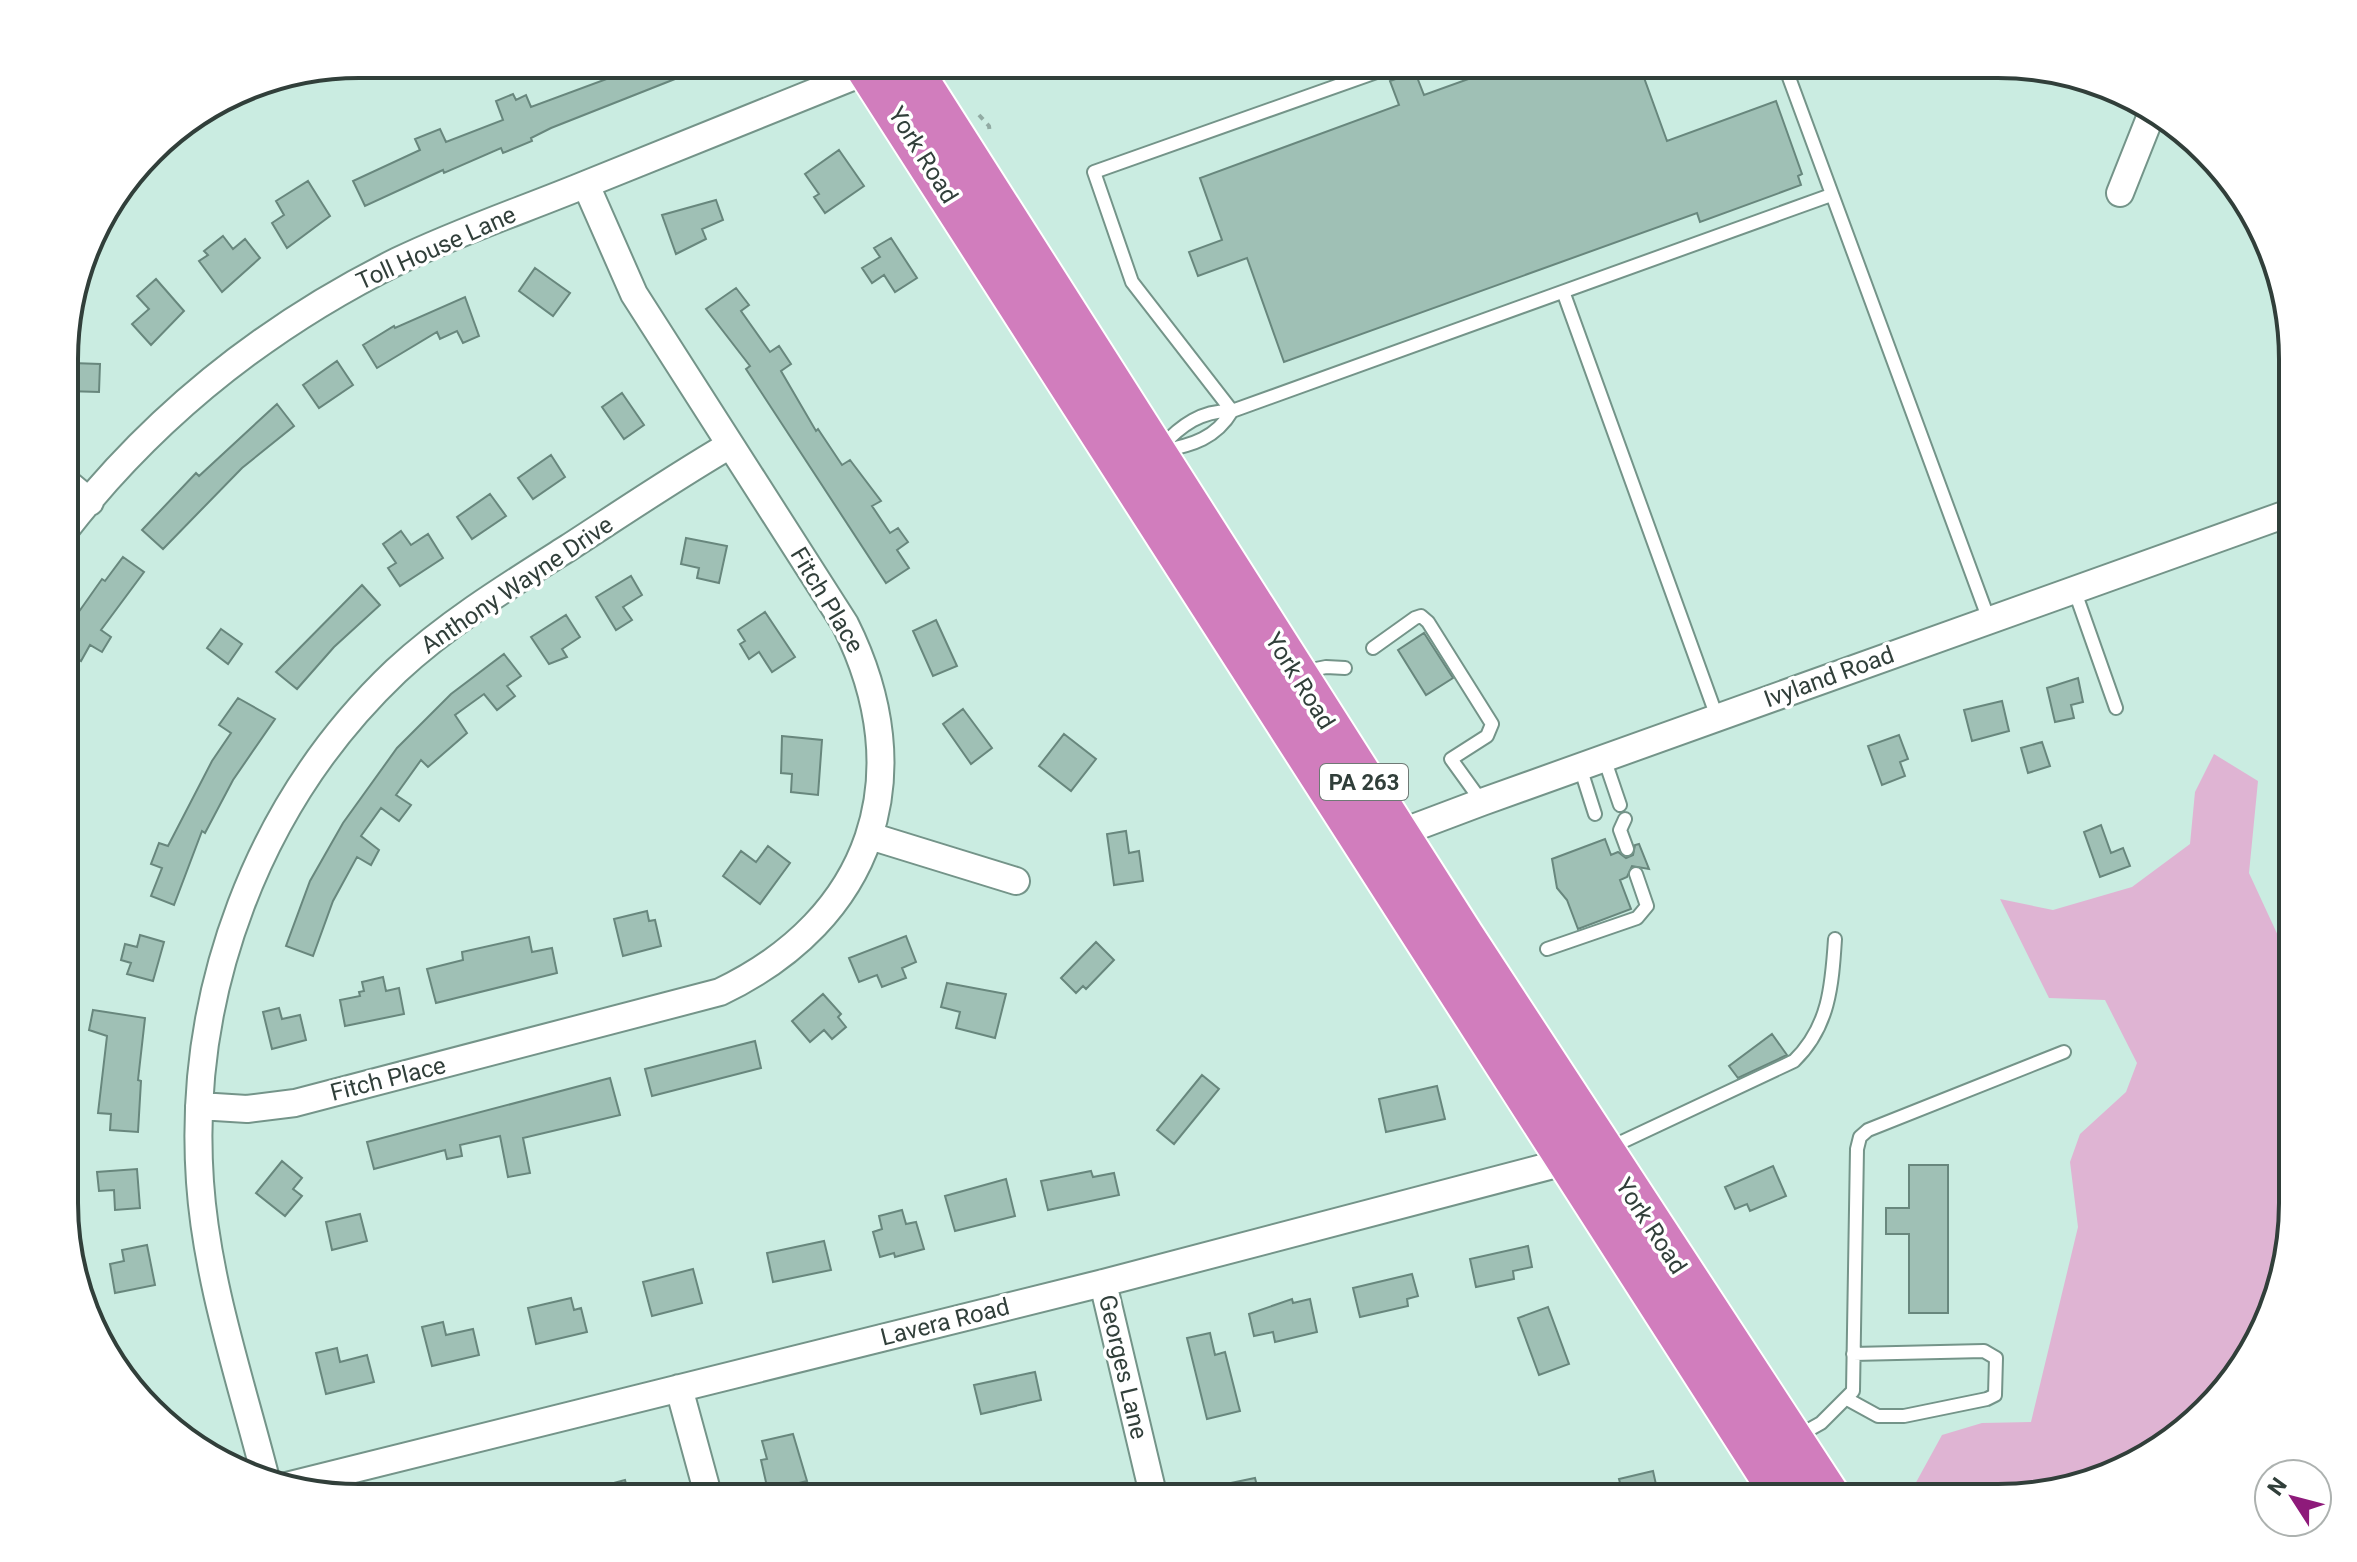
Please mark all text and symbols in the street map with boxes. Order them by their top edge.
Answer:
street label: York Road [882,102,964,208]
street label: Toll House Lane [352,200,520,296]
street label: Anthony Wayne Drive [416,510,618,660]
street label: Fitch Place [785,542,869,658]
street label: York Road [1259,628,1341,734]
street label: Ivyland Road [1760,641,1898,713]
road number: PA 263 [1320,764,1408,800]
street label: Fitch Place [327,1051,449,1107]
street label: York Road [1610,1173,1692,1279]
street label: Lavera Road [878,1292,1012,1352]
street label: Georges Lane [1093,1292,1153,1442]
north arrow [2253,1458,2333,1538]
text: N [2263,1473,2292,1500]

